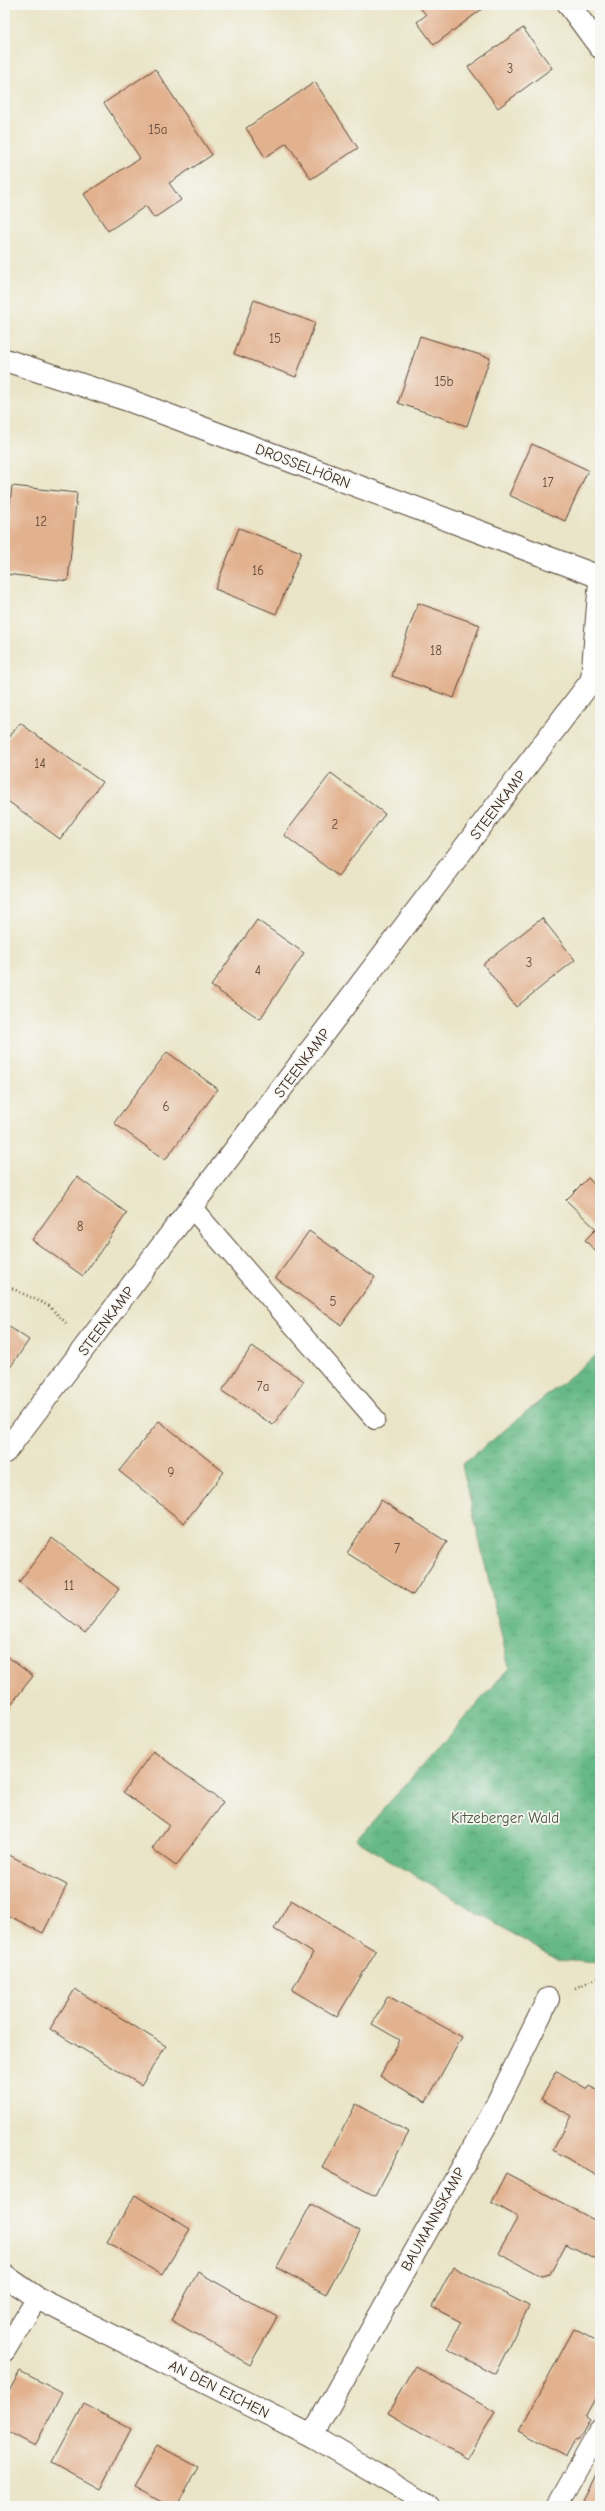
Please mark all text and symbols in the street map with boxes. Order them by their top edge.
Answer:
house number: 3 [507,61,513,76]
house number: 15a [149,122,167,137]
house number: 15 [269,331,281,346]
house number: 15b [434,374,454,389]
street label: DROSSELHÖRN [253,440,353,492]
house number: 17 [542,475,554,490]
house number: 12 [35,514,47,529]
house number: 16 [252,563,264,578]
house number: 18 [430,643,442,658]
house number: 14 [34,756,46,771]
street label: STEENKAMP [466,766,530,843]
house number: 2 [332,817,339,832]
house number: 3 [526,955,532,970]
house number: 4 [255,963,261,978]
street label: STEENKAMP [270,1024,334,1101]
house number: 6 [162,1099,170,1114]
house number: 8 [77,1219,84,1234]
street label: STEENKAMP [74,1282,138,1359]
house number: 5 [329,1294,337,1309]
house number: 7a [257,1379,269,1394]
house number: 9 [168,1465,175,1480]
house number: 7 [394,1541,400,1556]
house number: 11 [64,1578,74,1593]
park label: Kitzeberger Wald [451,1809,559,1827]
street label: BAUMANNSKAMP [397,2163,469,2274]
street label: AN DEN EICHEN [166,2356,272,2422]

